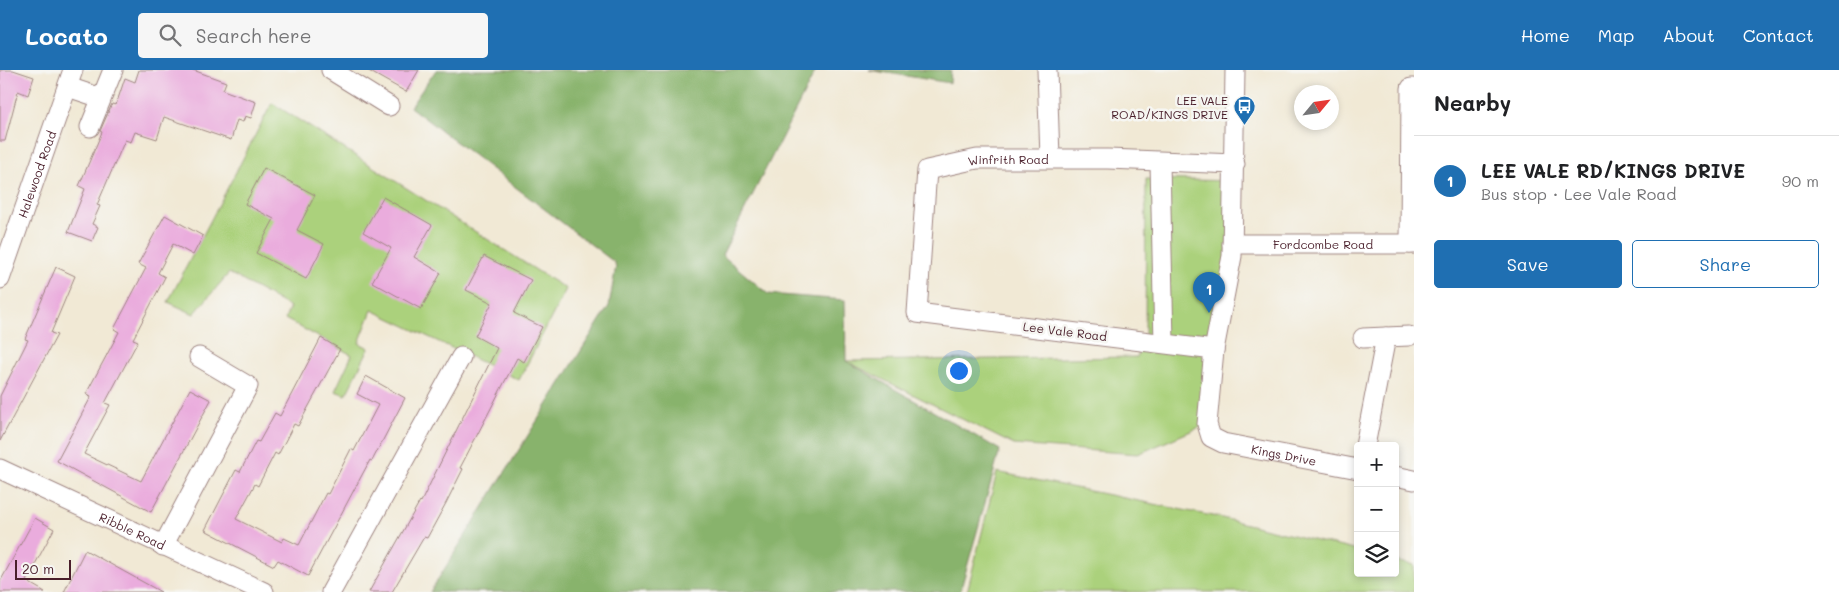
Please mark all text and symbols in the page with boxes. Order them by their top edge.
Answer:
search box [138,13,488,58]
text: Locato [25,20,108,51]
icon: search [156,21,184,49]
text: Search here [196,23,311,48]
text: Home [1521,23,1570,47]
text: Map [1598,23,1634,47]
text: About [1662,23,1715,47]
text: Contact [1743,23,1814,47]
north arrow [1294,85,1339,130]
text: Nearby [1434,89,1511,116]
place label: LEE VALE ROAD/KINGS DRIVE [1111,92,1228,122]
bus stop icon: LEE VALE ROAD/KINGS DRIVE [1232,95,1256,126]
street label: Halewood Road [14,128,59,220]
street label: Winfrith Road [966,151,1049,169]
text: LEE VALE RD/KINGS DRIVE [1481,158,1745,183]
text: 1 [1446,170,1454,191]
text: 90 m [1782,170,1819,191]
text: Bus stop · Lee Vale Road [1481,183,1676,204]
street label: Fordcombe Road [1273,236,1373,252]
button: Save [1434,240,1622,288]
button: Share [1632,240,1819,288]
pin: 1 [1193,272,1225,313]
street label: Lee Vale Road [1022,318,1108,344]
your location [946,358,972,384]
street label: Kings Drive [1250,441,1318,469]
map controls [1354,442,1399,577]
button: + [1354,442,1399,487]
button: − [1354,487,1399,532]
street label: Ribble Road [97,508,168,553]
button: layers [1354,532,1399,577]
scale bar [15,557,71,580]
text: 20 m [22,559,54,578]

